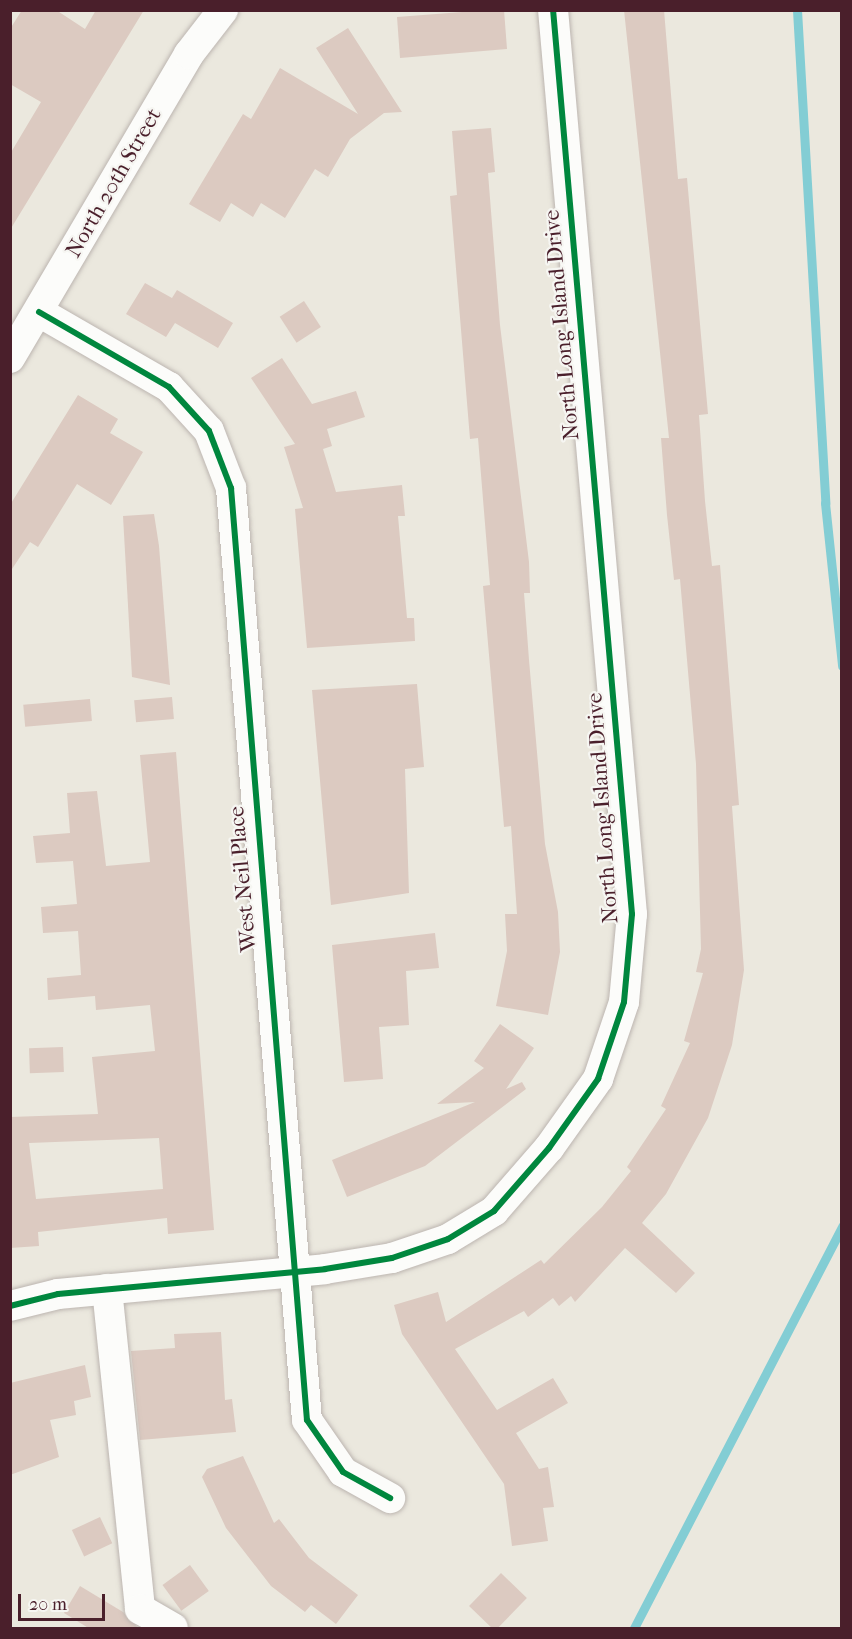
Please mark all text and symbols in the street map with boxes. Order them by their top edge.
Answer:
street label: North 20th Street [61,104,167,262]
street label: North Long Island Drive [539,209,585,441]
street label: North Long Island Drive [582,692,624,924]
street label: West Neil Place [223,805,263,953]
scale bar [21,1582,108,1620]
text: 20 m [29,1594,67,1615]

